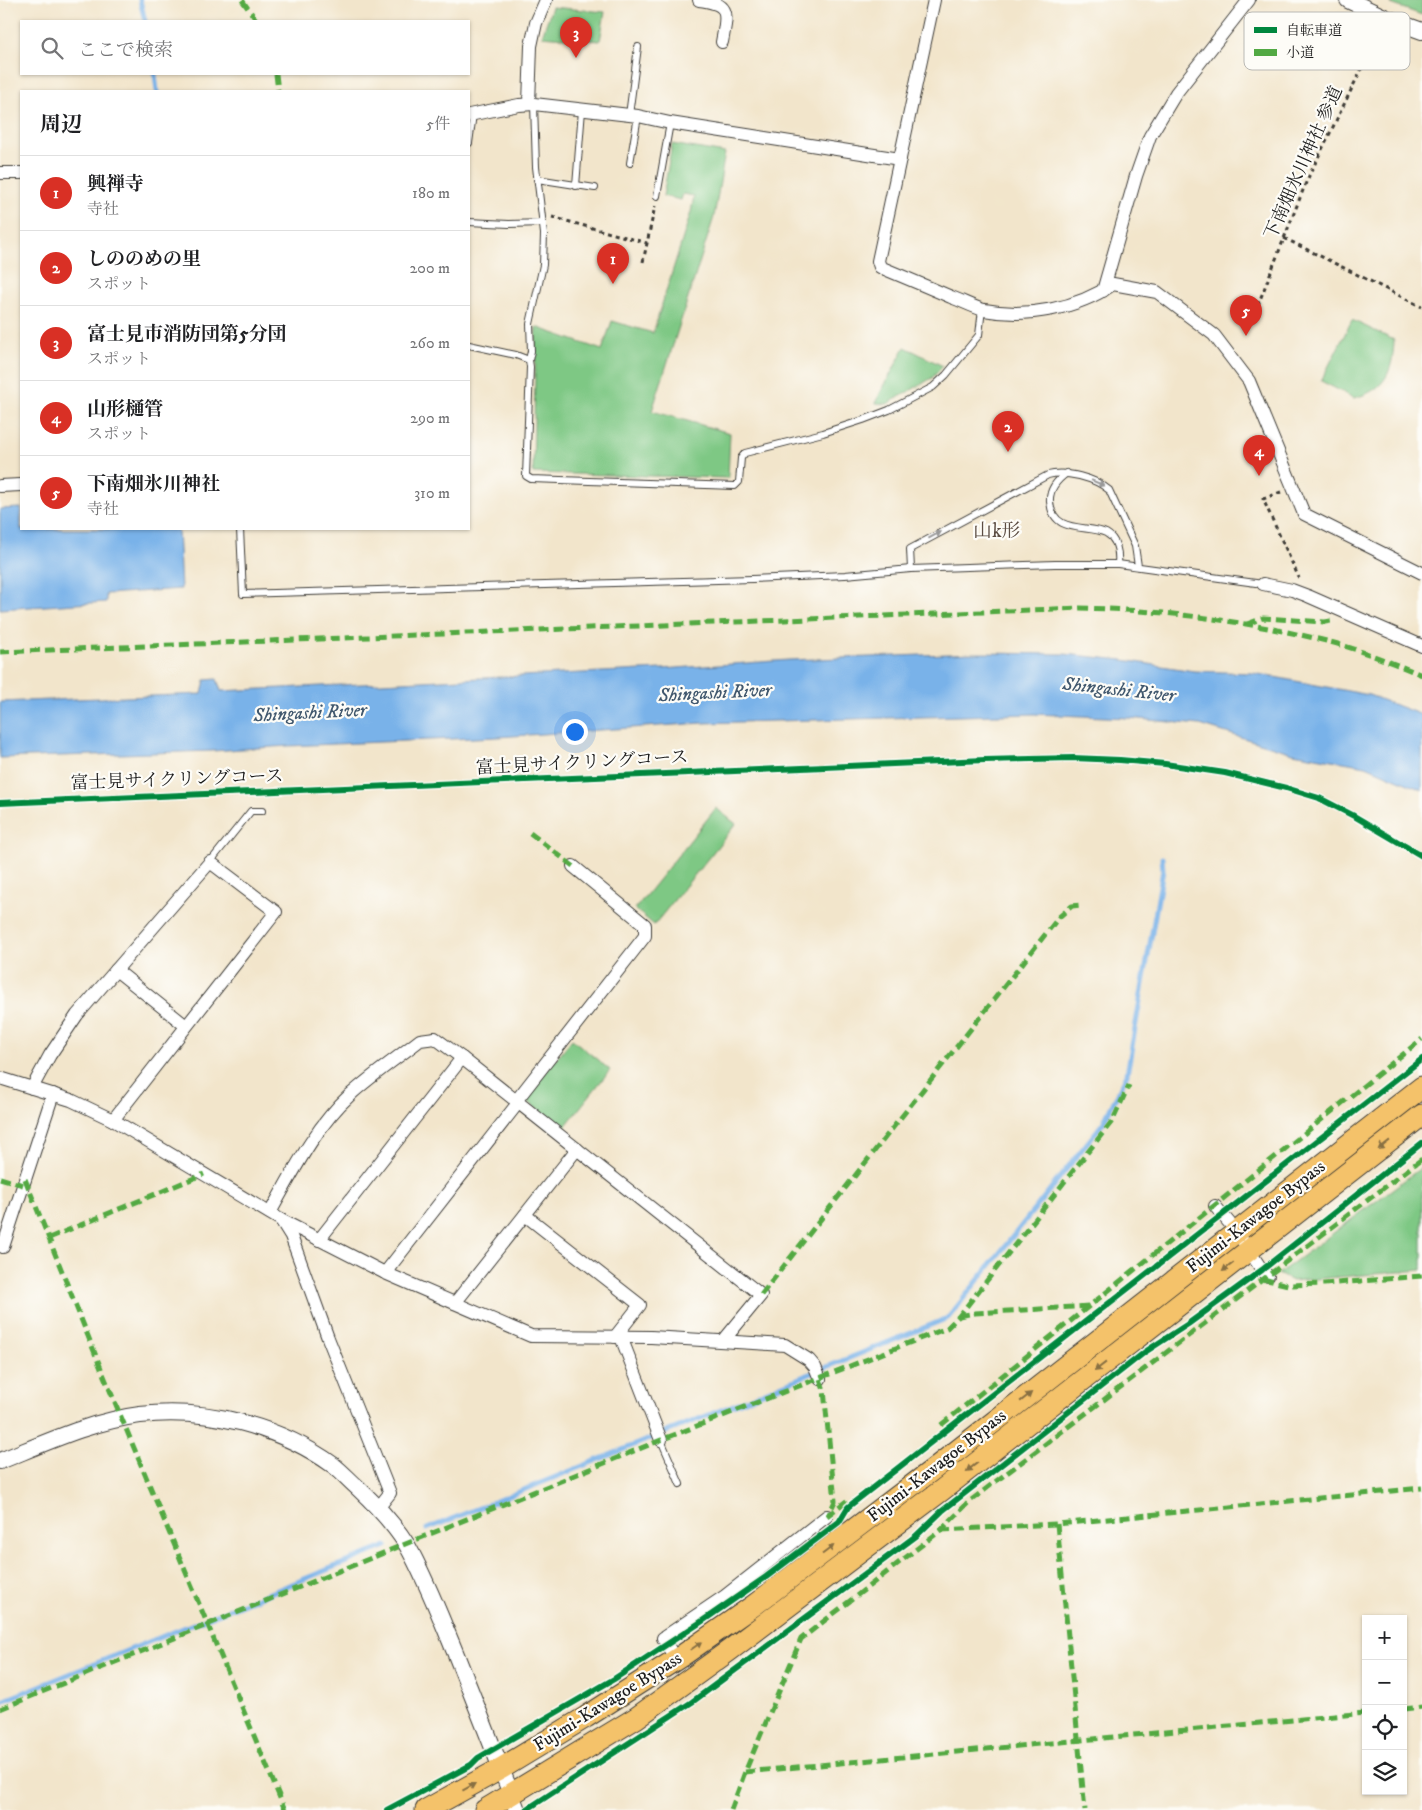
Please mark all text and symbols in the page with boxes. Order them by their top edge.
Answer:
legend [1244,12,1410,70]
pin: 3 [560,17,592,58]
search box [20,20,470,75]
text: 自転車道 [1286,22,1342,40]
icon: search [38,34,66,62]
text: ここで検索 [78,39,173,62]
text: 小道 [1286,44,1314,62]
street label: 下南畑氷川神社 参道 [1260,83,1348,243]
text: 周辺 [40,112,82,138]
text: 5件 [426,114,450,134]
text: 興禅寺 [87,173,144,196]
text: 1 [53,183,59,203]
text: 180 m [412,183,450,203]
text: 寺社 [87,199,119,219]
pin: 1 [597,243,629,284]
text: しののめの里 [87,248,201,271]
text: 2 [52,258,60,278]
text: 200 m [409,258,450,278]
text: スポット [87,274,151,294]
pin: 5 [1230,295,1262,336]
text: 富士見市消防団第5分団 [87,323,286,346]
text: 3 [53,333,59,353]
text: 260 m [410,333,450,353]
text: スポット [87,349,151,369]
text: 山形樋管 [87,398,163,421]
text: 4 [51,408,61,428]
text: 290 m [410,408,450,428]
pin: 2 [992,411,1024,452]
text: スポット [87,424,151,444]
pin: 4 [1243,435,1275,476]
text: 下南畑氷川神社 [87,473,220,496]
one-way arrow [1091,480,1105,488]
text: 5 [52,483,60,503]
text: 310 m [414,483,450,503]
text: 寺社 [87,499,119,519]
district label: 山k形 [973,520,1021,543]
one-way arrow [928,531,942,540]
water label: Shingashi River [1060,673,1179,708]
water label: Shingashi River [657,678,774,708]
water label: Shingashi River [252,698,369,728]
your location [562,719,588,745]
street label: 富士見サイクリングコース [475,746,689,780]
street label: 富士見サイクリングコース [70,765,284,795]
one-way arrow [1377,1139,1390,1150]
street label: Fujimi-Kawagoe Bypass [1182,1156,1330,1278]
one-way arrow [1222,1261,1235,1272]
one-way arrow [1094,1361,1107,1372]
one-way arrow [1019,1392,1032,1403]
street label: Fujimi-Kawagoe Bypass [863,1405,1011,1527]
one-way arrow [966,1461,979,1472]
one-way arrow [821,1545,835,1555]
map controls [1362,1615,1407,1795]
button: + [1362,1615,1407,1660]
one-way arrow [690,1641,703,1651]
street label: Fujimi-Kawagoe Bypass [530,1648,686,1756]
button: − [1362,1660,1407,1705]
button: locate [1362,1705,1407,1750]
button: layers [1362,1750,1407,1795]
one-way arrow [462,1783,477,1791]

